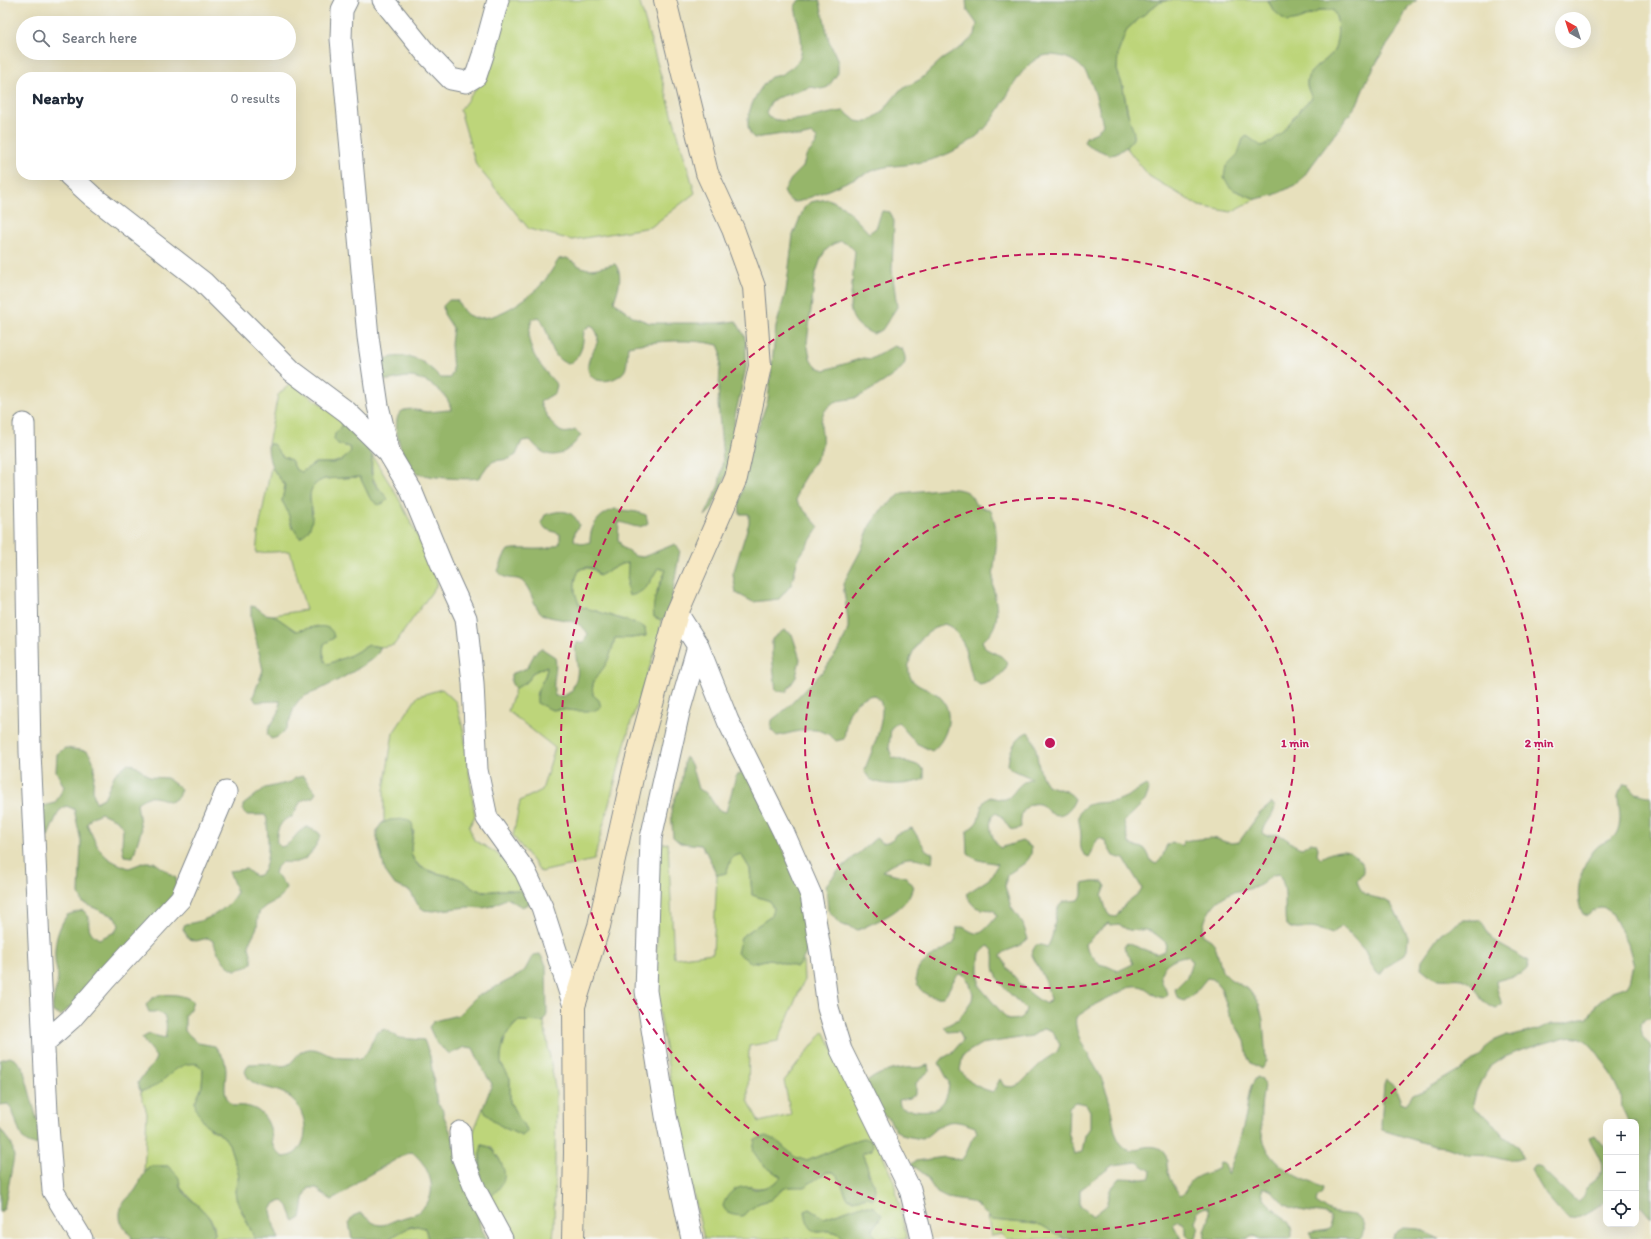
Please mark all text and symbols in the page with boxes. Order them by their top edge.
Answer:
north arrow [1555,12,1591,48]
search box [16,16,296,60]
icon: search [30,27,52,49]
text: Search here [62,29,137,47]
text: Nearby [32,88,84,108]
text: 0 results [230,91,280,106]
centre of rings [1043,736,1057,750]
text: 1 min [1281,736,1310,750]
text: 2 min [1525,736,1554,750]
map controls [1603,1119,1639,1227]
button: + [1603,1119,1639,1155]
button: − [1603,1155,1639,1191]
button: locate [1603,1191,1639,1227]

